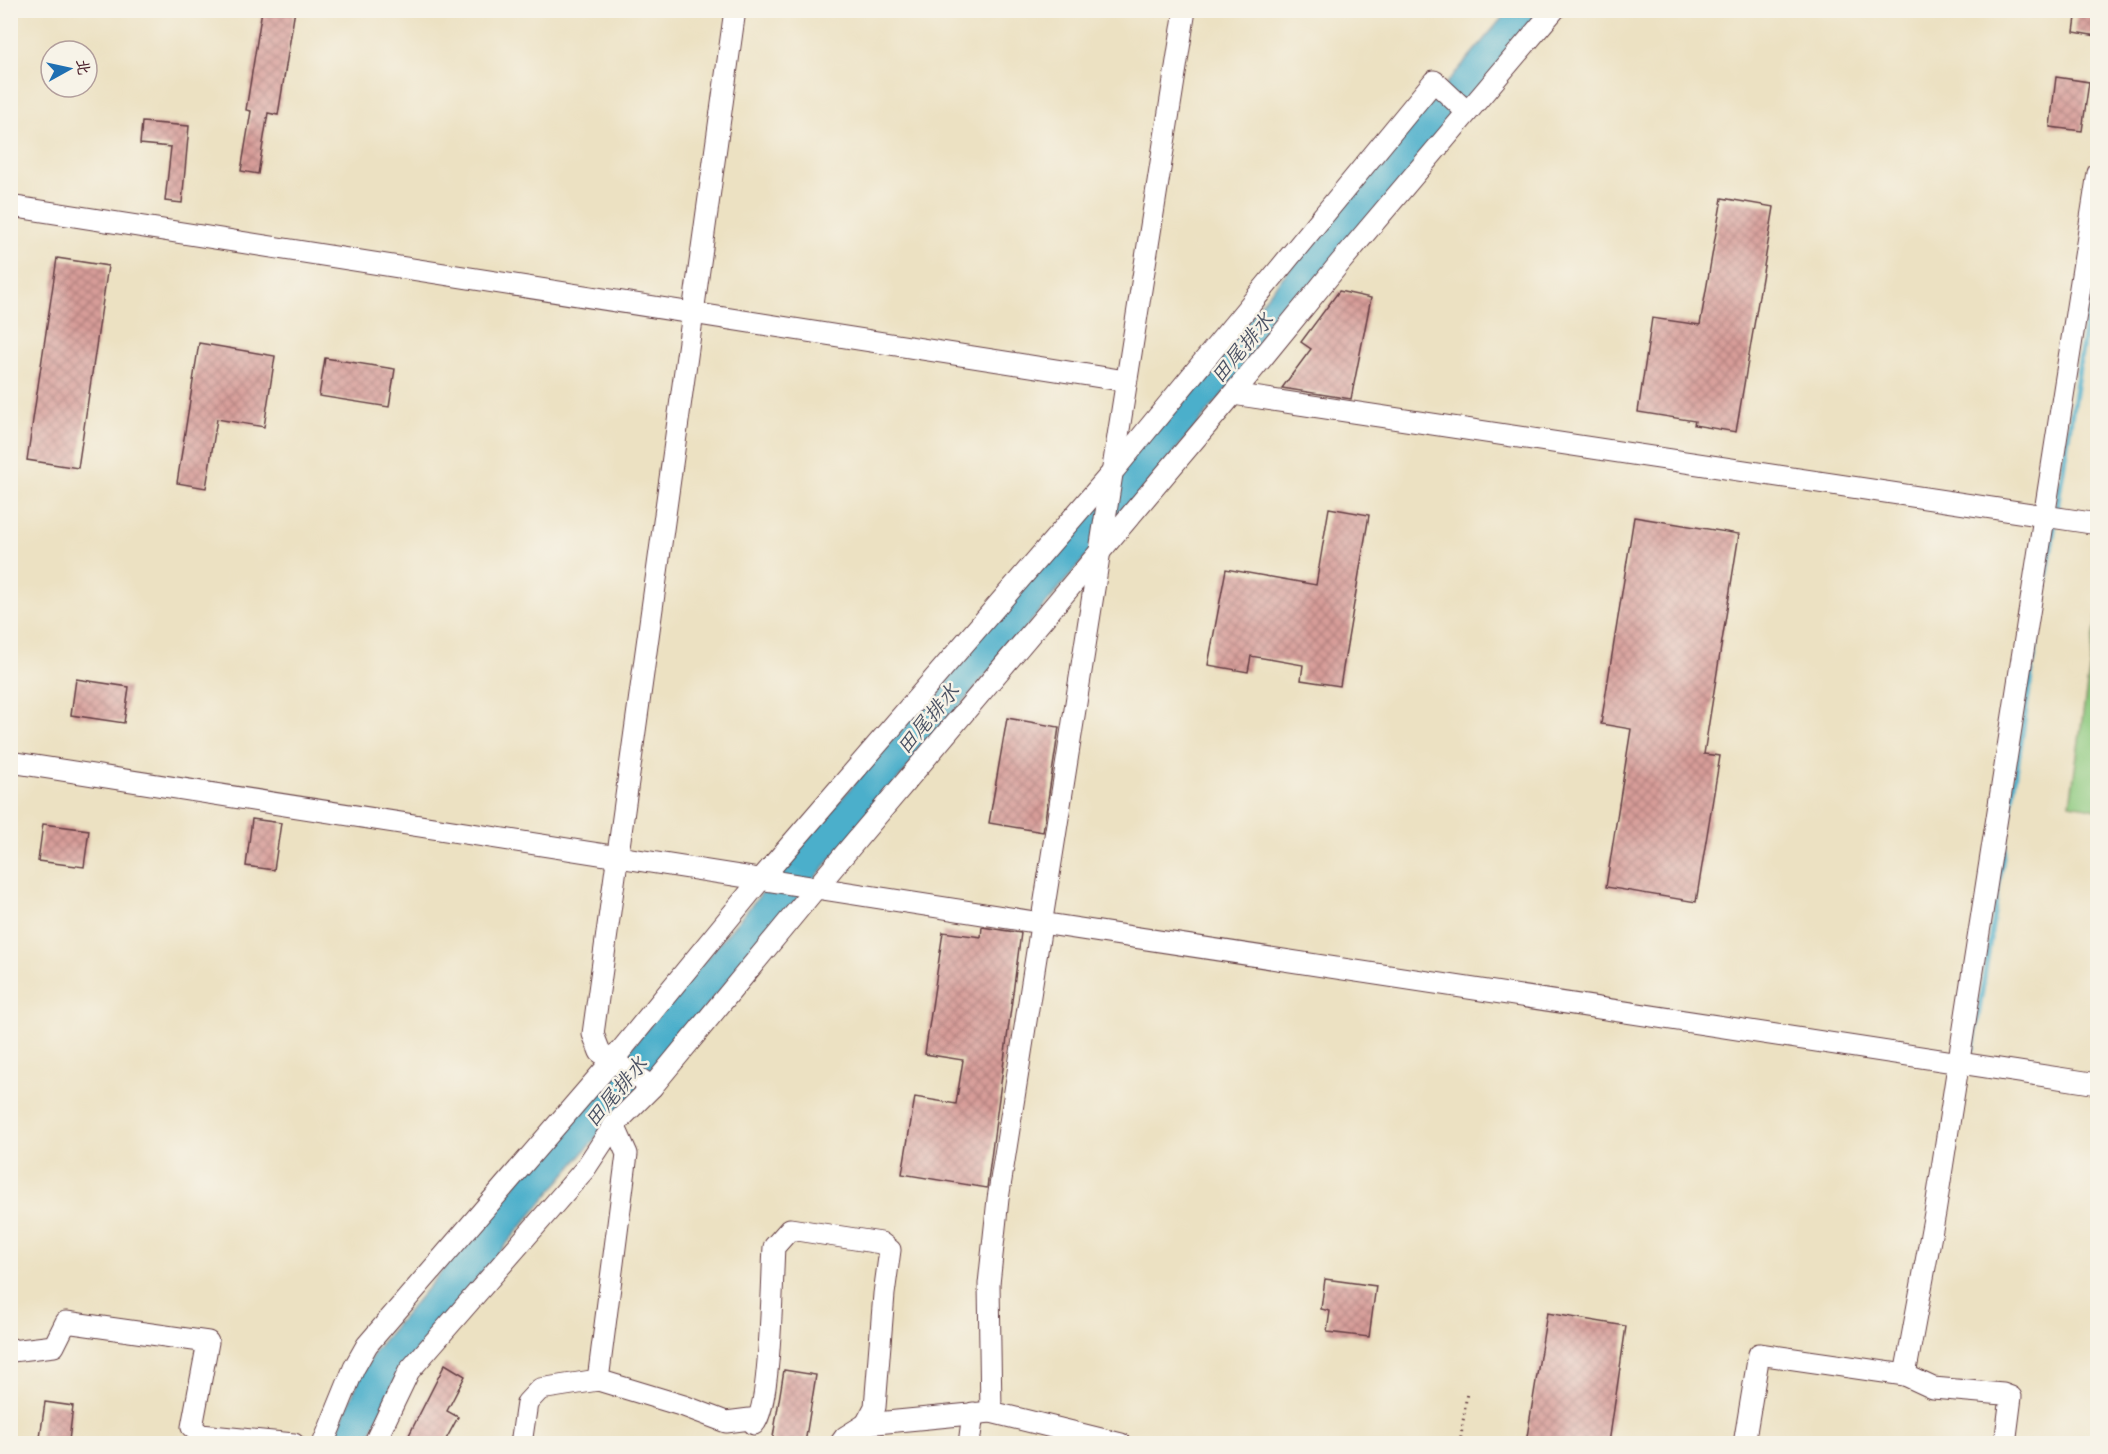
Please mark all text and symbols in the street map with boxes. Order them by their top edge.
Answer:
north arrow [39,39,99,99]
text: 北 [69,58,94,77]
water label: 田尾排水 [1206,307,1283,392]
water label: 田尾排水 [892,678,969,763]
water label: 田尾排水 [580,1051,657,1136]

